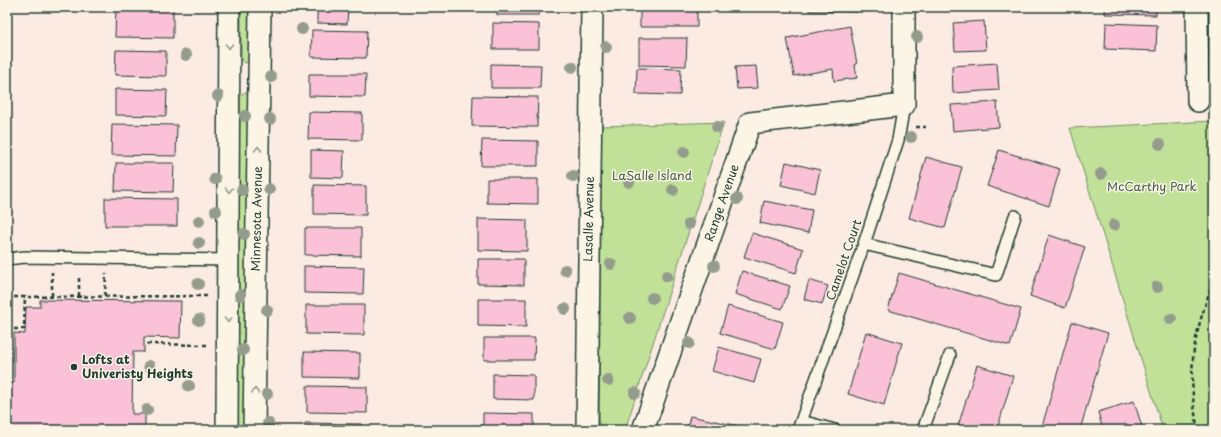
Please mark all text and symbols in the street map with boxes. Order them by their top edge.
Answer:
one-way arrow [225,43,233,49]
one-way arrow [254,146,262,152]
street label: Range Avenue [699,161,743,244]
street label: Minnesota Avenue [246,166,266,272]
park label: LaSalle Island [612,166,693,184]
street label: Lasalle Avenue [578,176,598,262]
park label: McCarthy Park [1107,177,1197,195]
one-way arrow [225,187,233,193]
street label: Camelot Court [821,217,865,303]
one-way arrow [224,317,232,323]
place label: Lofts at Univeristy Heights [82,350,193,382]
marker: Lofts at Univeristy Heights [69,362,79,372]
one-way arrow [251,388,259,394]

